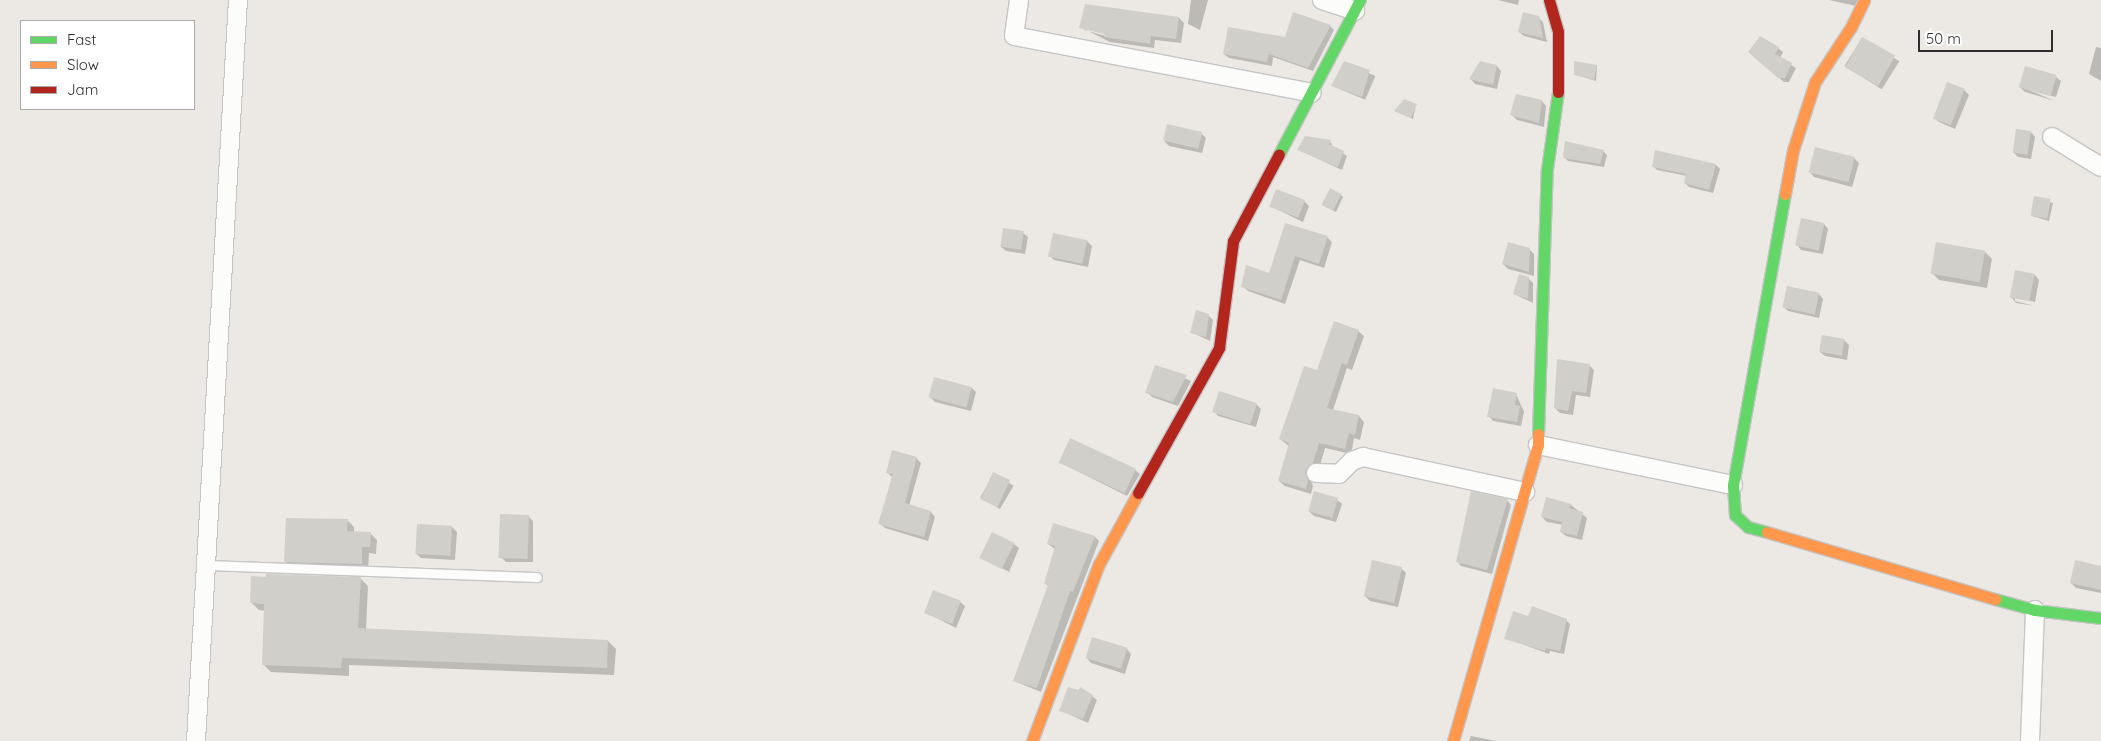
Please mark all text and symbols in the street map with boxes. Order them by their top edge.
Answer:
legend [20,20,195,110]
scale bar [1921,20,2056,52]
text: 50 m [1926,29,1961,48]
text: Fast [67,30,96,49]
text: Slow [67,55,99,74]
text: Jam [67,80,98,99]

